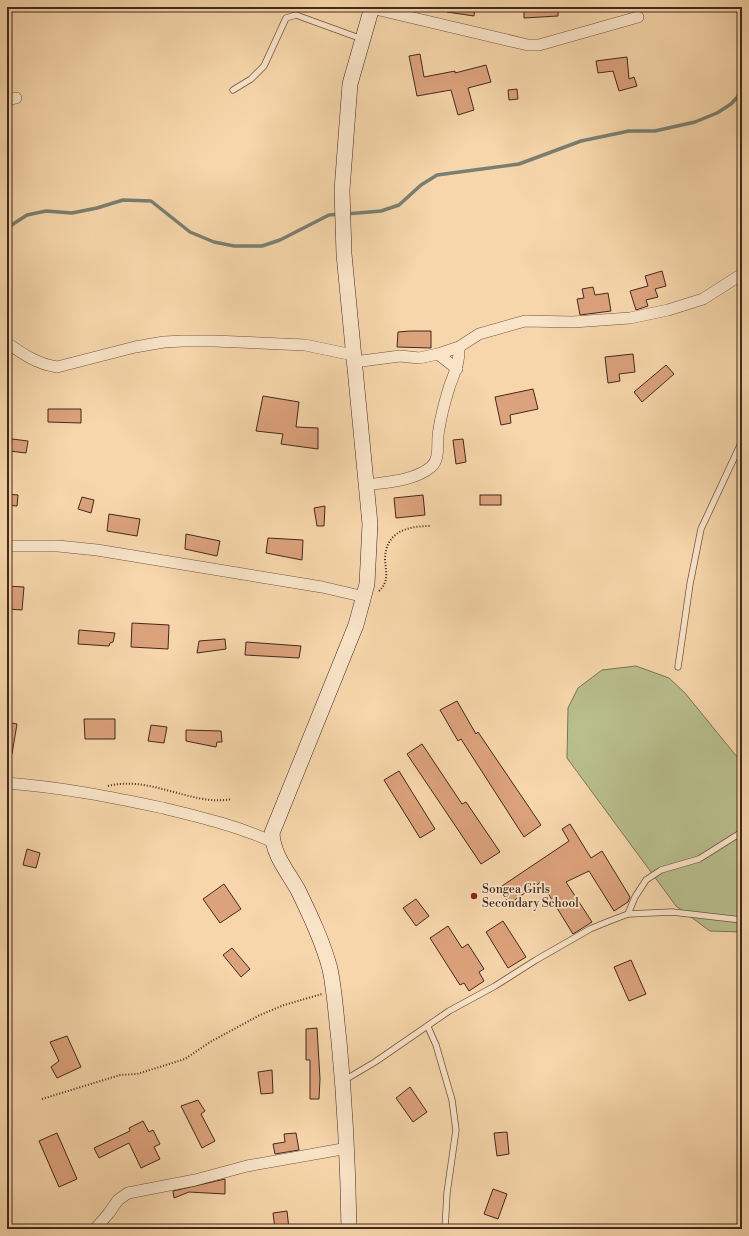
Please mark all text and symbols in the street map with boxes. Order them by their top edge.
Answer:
place label: Songea Girls Secondary School [482,882,579,911]
marker: Songea Girls Secondary School [469,891,479,901]

